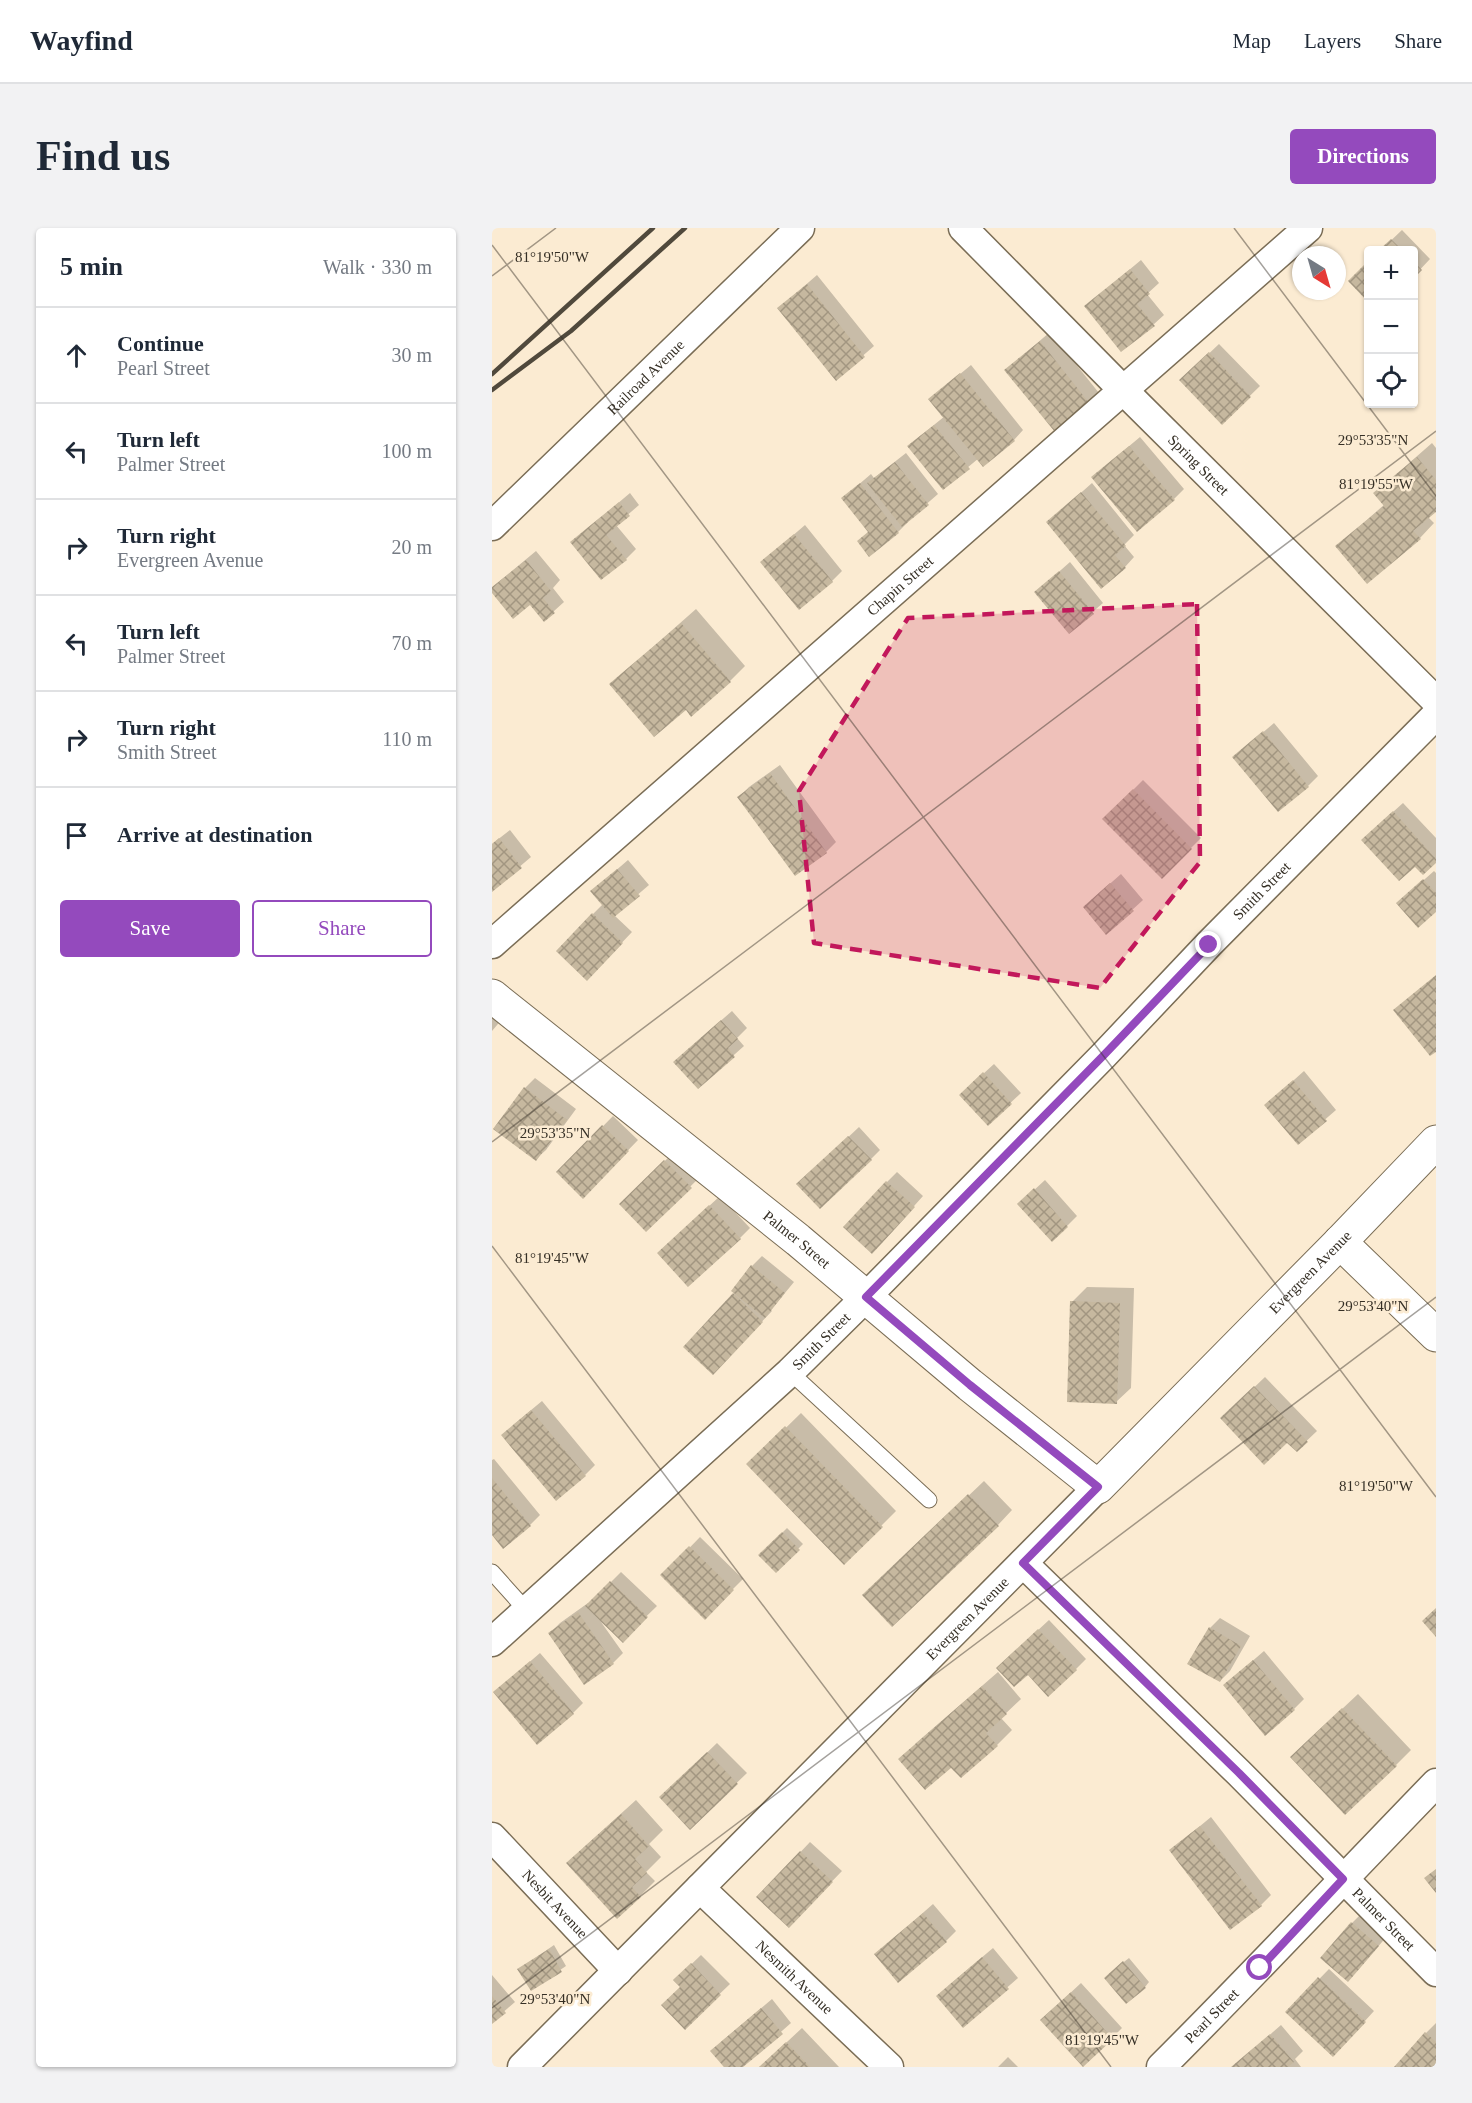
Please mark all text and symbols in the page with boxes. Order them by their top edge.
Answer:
text: Wayfind [30,25,133,56]
text: Map [1233,29,1271,53]
text: Layers [1304,29,1361,53]
text: Share [1394,29,1442,53]
button: Directions [1290,129,1436,184]
text: Find us [36,133,170,179]
north arrow [1292,246,1346,300]
map controls [1364,246,1418,408]
button: + [1364,246,1418,300]
text: 81°19'50"W [515,249,590,265]
text: 5 min [60,252,123,281]
text: Walk · 330 m [323,256,432,278]
button: − [1364,300,1418,354]
text: Continue [117,331,204,356]
street label: Railroad Avenue [604,336,688,418]
icon: ahead [60,339,93,372]
text: 30 m [391,344,432,366]
button: locate [1364,354,1418,408]
text: Pearl Street [117,357,210,379]
text: Turn left [117,427,200,452]
street label: Spring Street [1165,431,1233,499]
text: 29°53'35"N [1338,432,1408,448]
icon: left [60,435,93,468]
text: 100 m [381,440,432,462]
text: Palmer Street [117,453,225,475]
text: 81°19'55"W [1339,476,1414,492]
text: Turn right [117,523,216,548]
icon: right [60,531,93,564]
text: 20 m [391,536,432,558]
text: Evergreen Avenue [117,549,263,571]
street label: Chapin Street [864,552,937,619]
text: Turn left [117,619,200,644]
icon: left [60,627,93,660]
text: 70 m [391,632,432,654]
text: Palmer Street [117,645,225,667]
text: Turn right [117,715,216,740]
icon: right [60,723,93,756]
text: 110 m [382,728,432,750]
text: Smith Street [117,741,216,763]
icon: arrive [60,819,93,852]
text: Arrive at destination [117,822,313,847]
street label: Smith Street [1230,858,1294,923]
button: Save [60,900,240,957]
button: Share [252,900,432,957]
route end [1195,931,1221,957]
text: 29°53'35"N [520,1125,590,1141]
street label: Palmer Street [760,1208,834,1272]
street label: Evergreen Avenue [1266,1227,1355,1317]
text: 81°19'45"W [515,1250,590,1266]
text: 29°53'40"N [1338,1298,1408,1314]
street label: Smith Street [789,1309,854,1373]
text: 81°19'50"W [1339,1478,1414,1494]
street label: Evergreen Avenue [923,1574,1012,1663]
street label: Nesbit Avenue [519,1867,591,1942]
street label: Palmer Street [1349,1885,1419,1954]
street label: Nesmith Avenue [753,1937,836,2018]
route start [1246,1954,1272,1980]
street label: Pearl Street [1182,1985,1242,2046]
text: 29°53'40"N [520,1991,590,2007]
text: 81°19'45"W [1065,2032,1140,2048]

